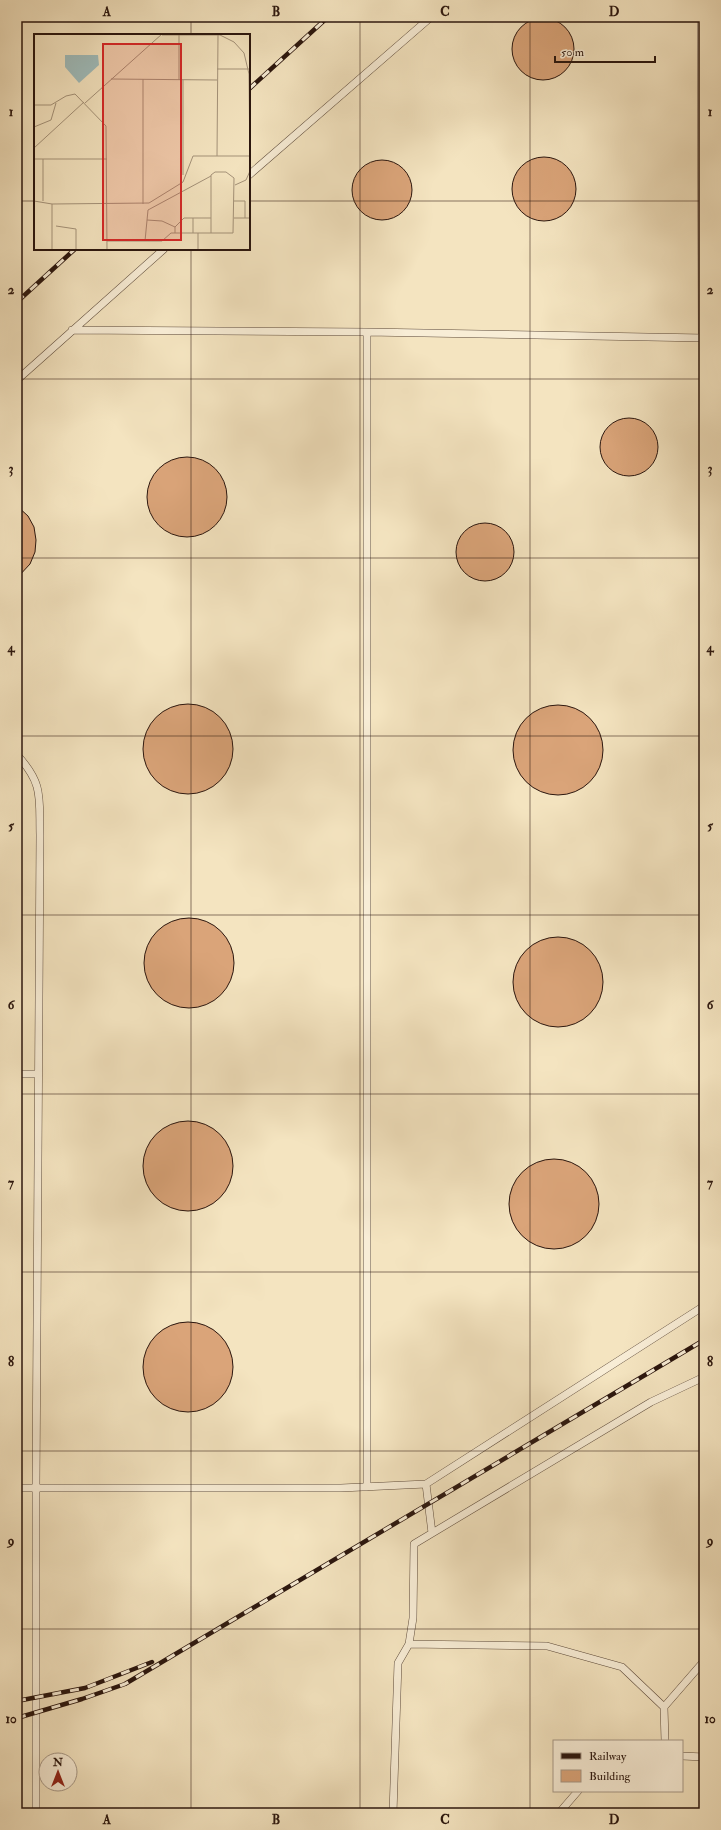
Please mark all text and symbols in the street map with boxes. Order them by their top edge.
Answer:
text: A [102,4,112,20]
text: B [272,4,280,20]
text: C [440,4,450,20]
text: D [609,4,620,20]
inset map [34,34,250,250]
scale bar [555,38,655,64]
text: 50 m [561,45,585,60]
text: 1 [9,104,14,120]
text: 1 [708,104,713,120]
text: 2 [8,282,15,298]
text: 2 [707,282,714,298]
text: 3 [9,461,14,477]
text: 3 [708,461,713,477]
text: 4 [6,640,15,656]
text: 4 [705,640,714,656]
text: 5 [8,818,14,834]
text: 5 [707,818,713,834]
text: 6 [8,997,16,1013]
text: 6 [707,997,715,1013]
text: 7 [8,1175,15,1191]
text: 7 [707,1175,714,1191]
text: 8 [8,1354,14,1370]
text: 8 [707,1354,713,1370]
text: 9 [6,1533,15,1549]
text: 9 [705,1533,714,1549]
text: 10 [5,1711,17,1727]
text: 10 [704,1711,716,1727]
legend [553,1740,683,1792]
text: Railway [589,1749,627,1764]
north arrow [38,1752,78,1792]
text: N [52,1756,64,1769]
text: Building [589,1769,632,1784]
text: A [102,1812,112,1828]
text: B [272,1812,280,1828]
text: C [440,1812,450,1828]
text: D [609,1812,620,1828]

